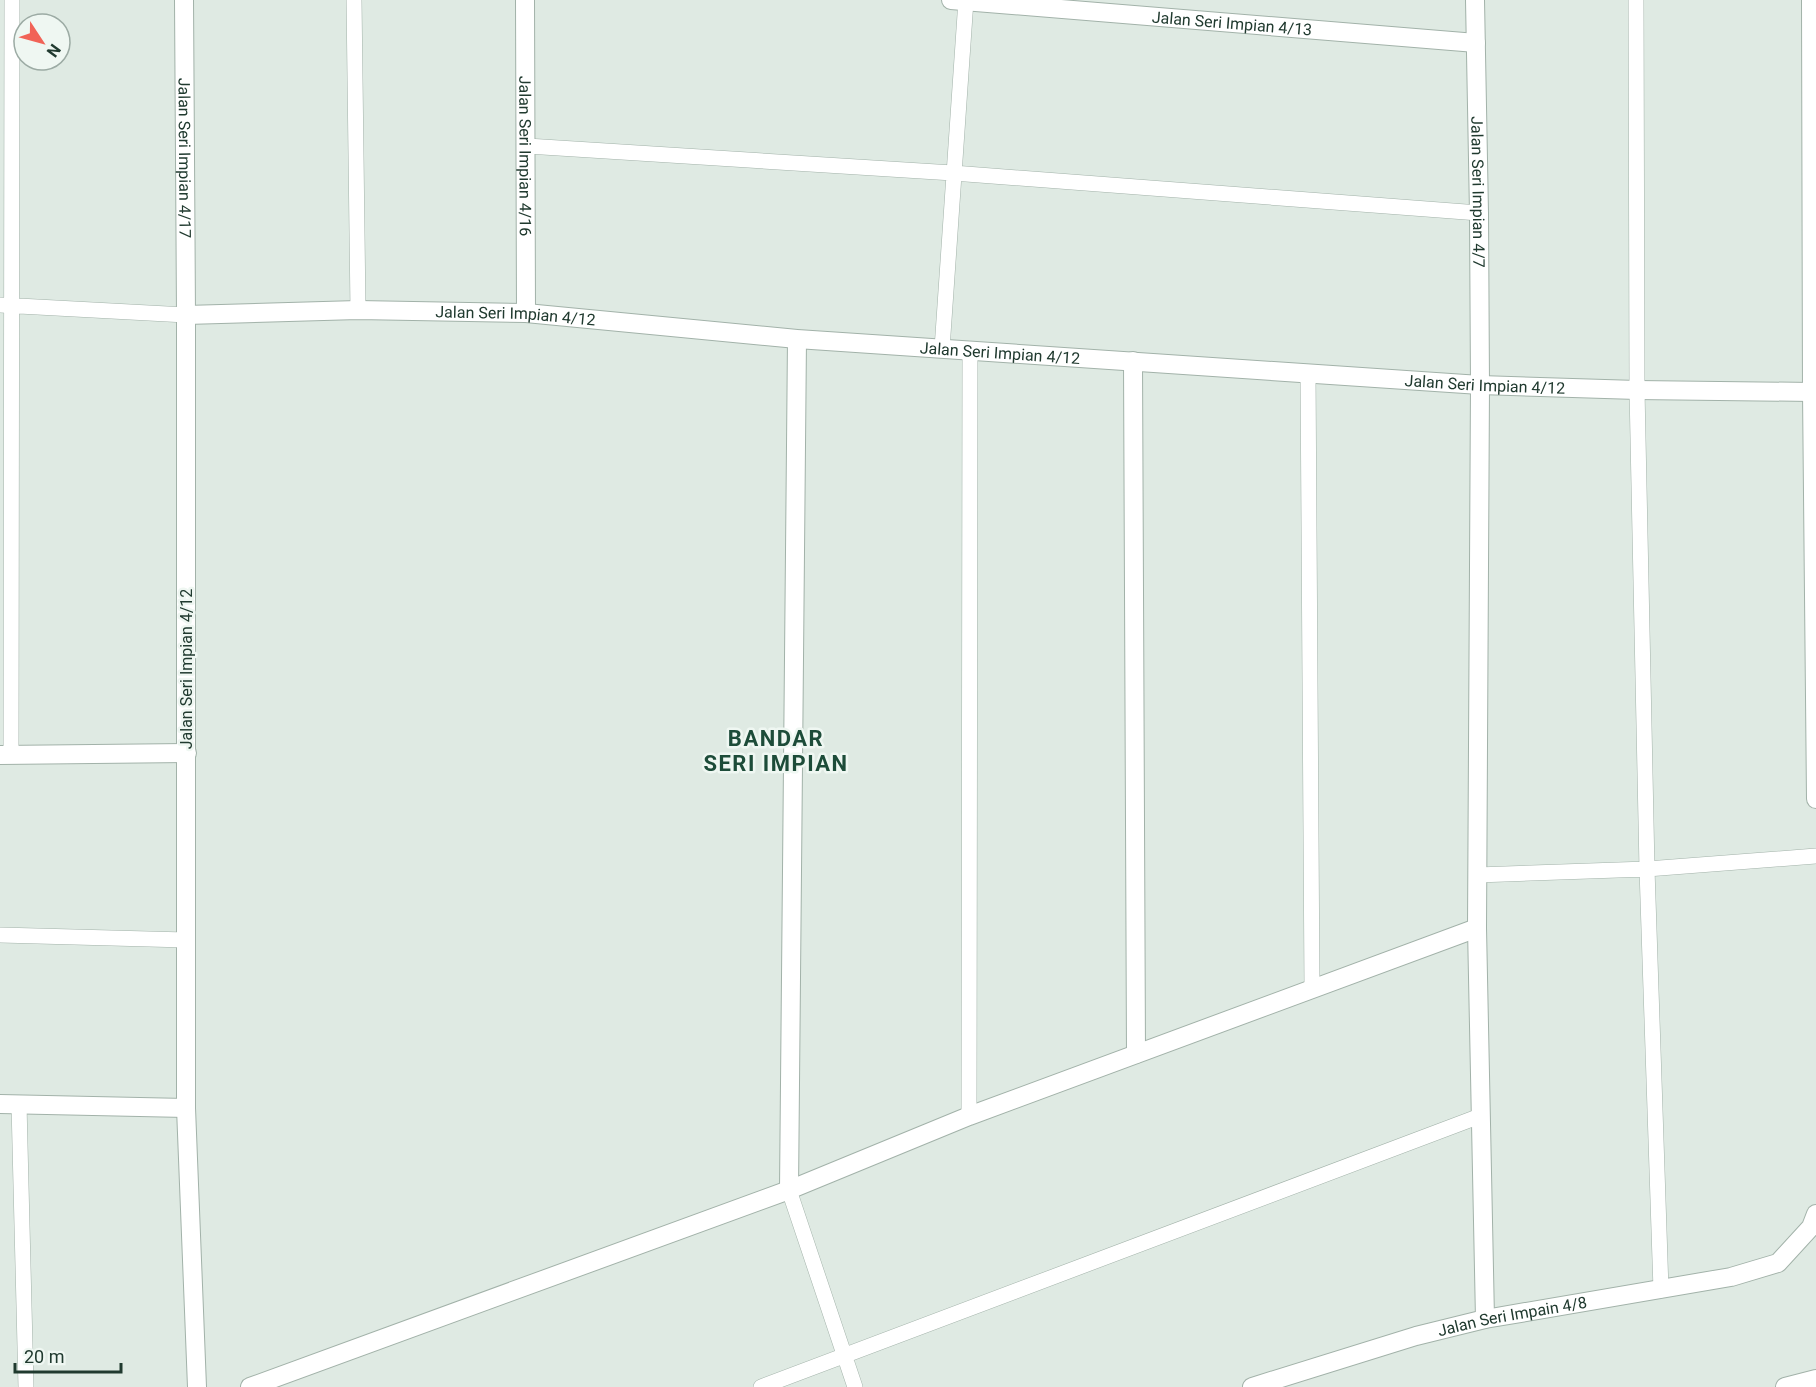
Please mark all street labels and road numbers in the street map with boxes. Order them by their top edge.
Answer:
street label: Jalan Seri Impian 4/13 [1151,7,1313,40]
street label: Jalan Seri Impian 4/16 [515,76,535,236]
street label: Jalan Seri Impian 4/17 [174,78,195,238]
street label: Jalan Seri Impian 4/7 [1467,116,1488,268]
street label: Jalan Seri Impian 4/12 [435,302,597,330]
street label: Jalan Seri Impian 4/12 [919,338,1081,368]
street label: Jalan Seri Impian 4/12 [1404,371,1565,398]
street label: Jalan Seri Impian 4/12 [177,589,196,749]
street label: Jalan Seri Impain 4/8 [1436,1293,1588,1340]

